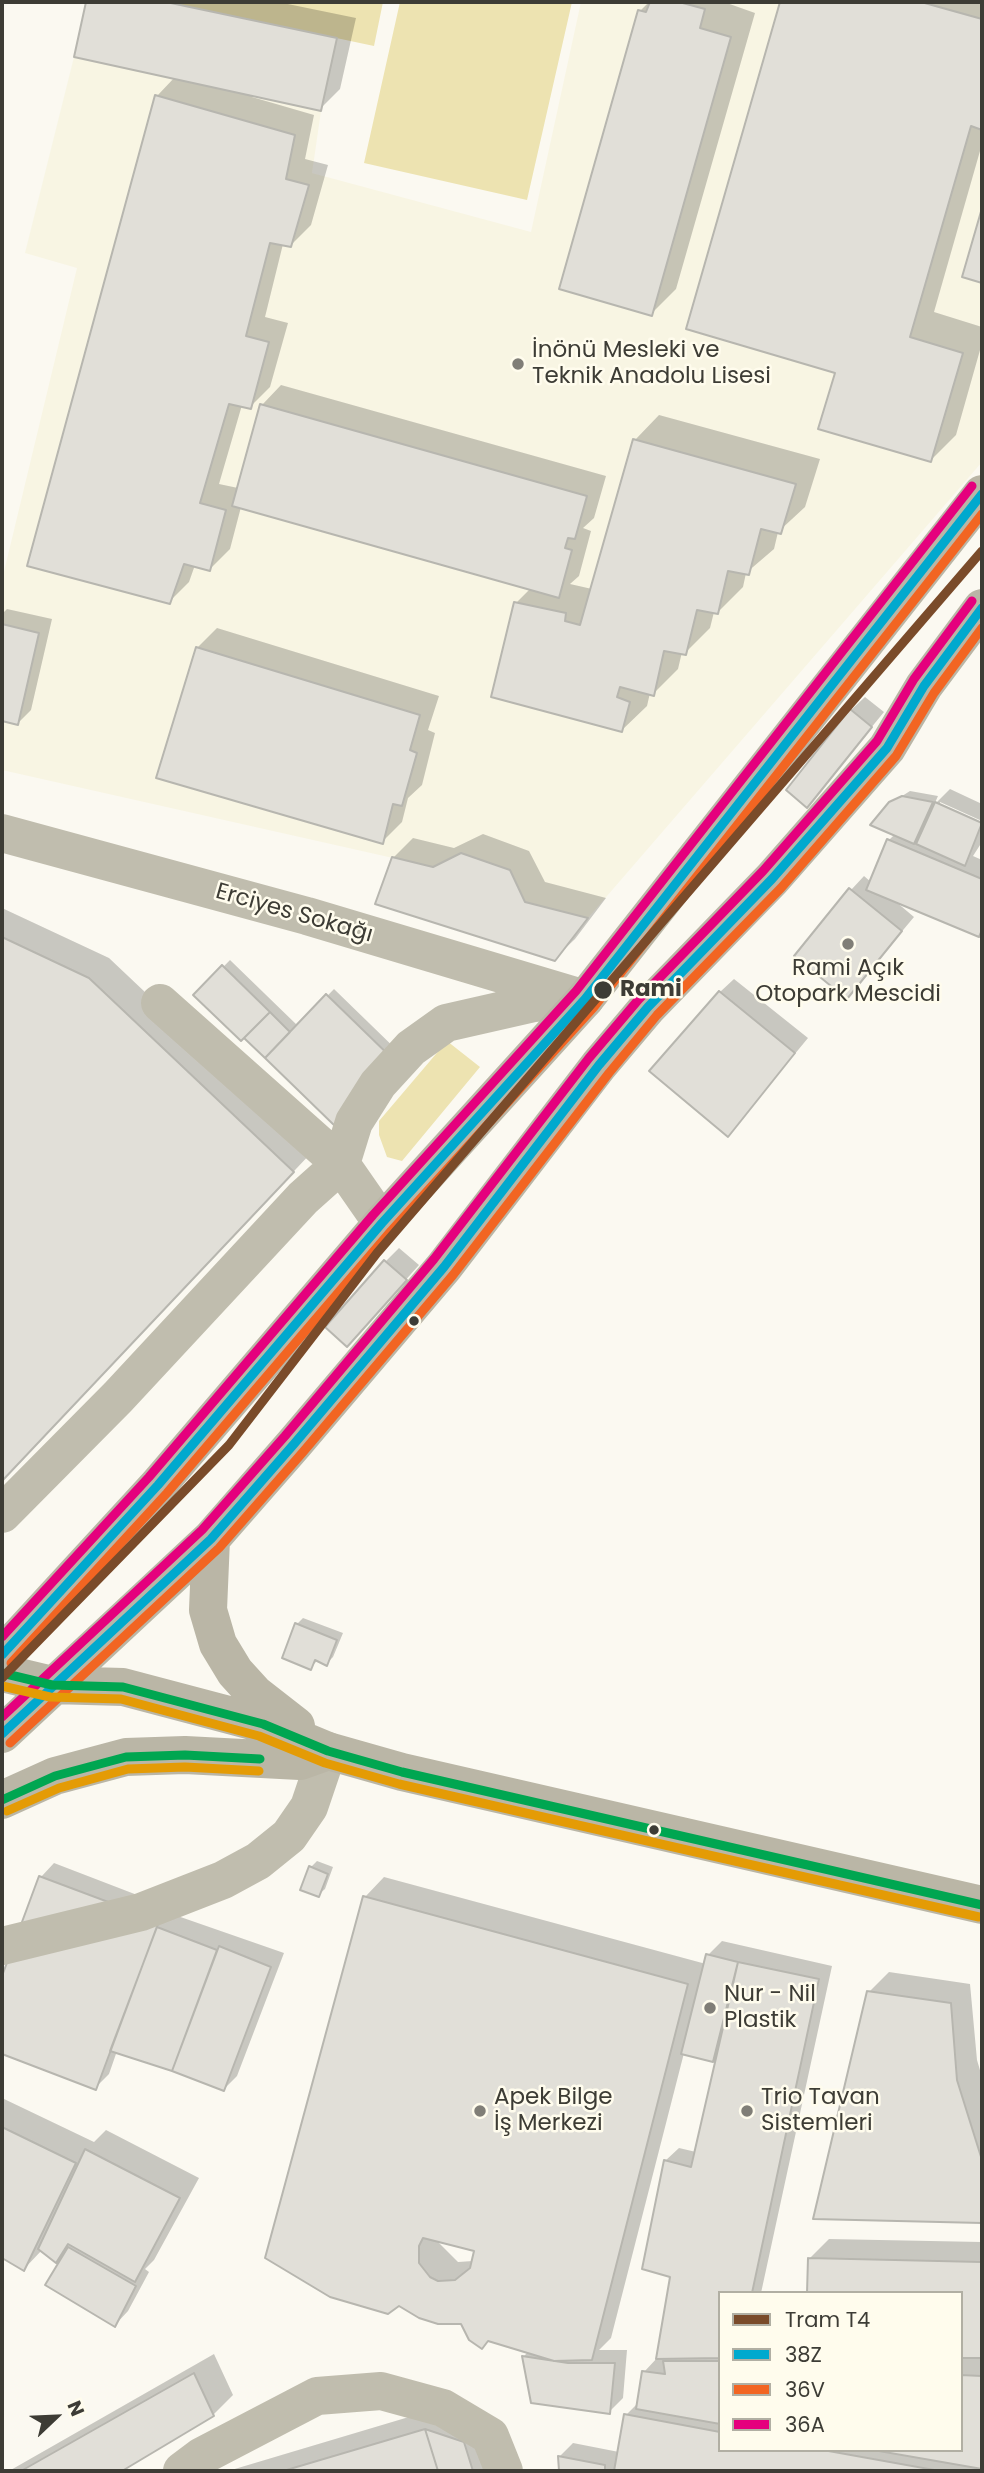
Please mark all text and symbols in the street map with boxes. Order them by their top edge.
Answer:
place label: İnönü Mesleki ve Teknik Anadolu Lisesi [532,337,771,391]
marker: İnönü Mesleki ve Teknik Anadolu Lisesi [510,356,526,372]
street label: Erciyes Sokağı [212,878,376,950]
marker: Rami Açık Otopark Mescidi [840,936,856,952]
place label: Rami Açık Otopark Mescidi [755,955,941,1009]
place label: Rami [620,976,682,1004]
marker: Rami [592,979,614,1001]
unlabelled marker [407,1314,421,1328]
unlabelled marker [647,1823,661,1837]
place label: Nur - Nil Plastik [724,1981,816,2035]
marker: Nur - Nil Plastik [702,2000,718,2016]
place label: Apek Bilge İş Merkezi [494,2084,613,2138]
place label: Trio Tavan Sistemleri [761,2084,880,2138]
marker: Apek Bilge İş Merkezi [472,2103,488,2119]
marker: Trio Tavan Sistemleri [739,2103,755,2119]
legend [718,2291,963,2452]
text: Tram T4 [785,2305,870,2334]
text: 38Z [785,2340,822,2369]
text: 36V [785,2375,825,2404]
north arrow [21,2382,91,2452]
text: N [61,2397,91,2420]
text: 36A [785,2410,825,2439]

